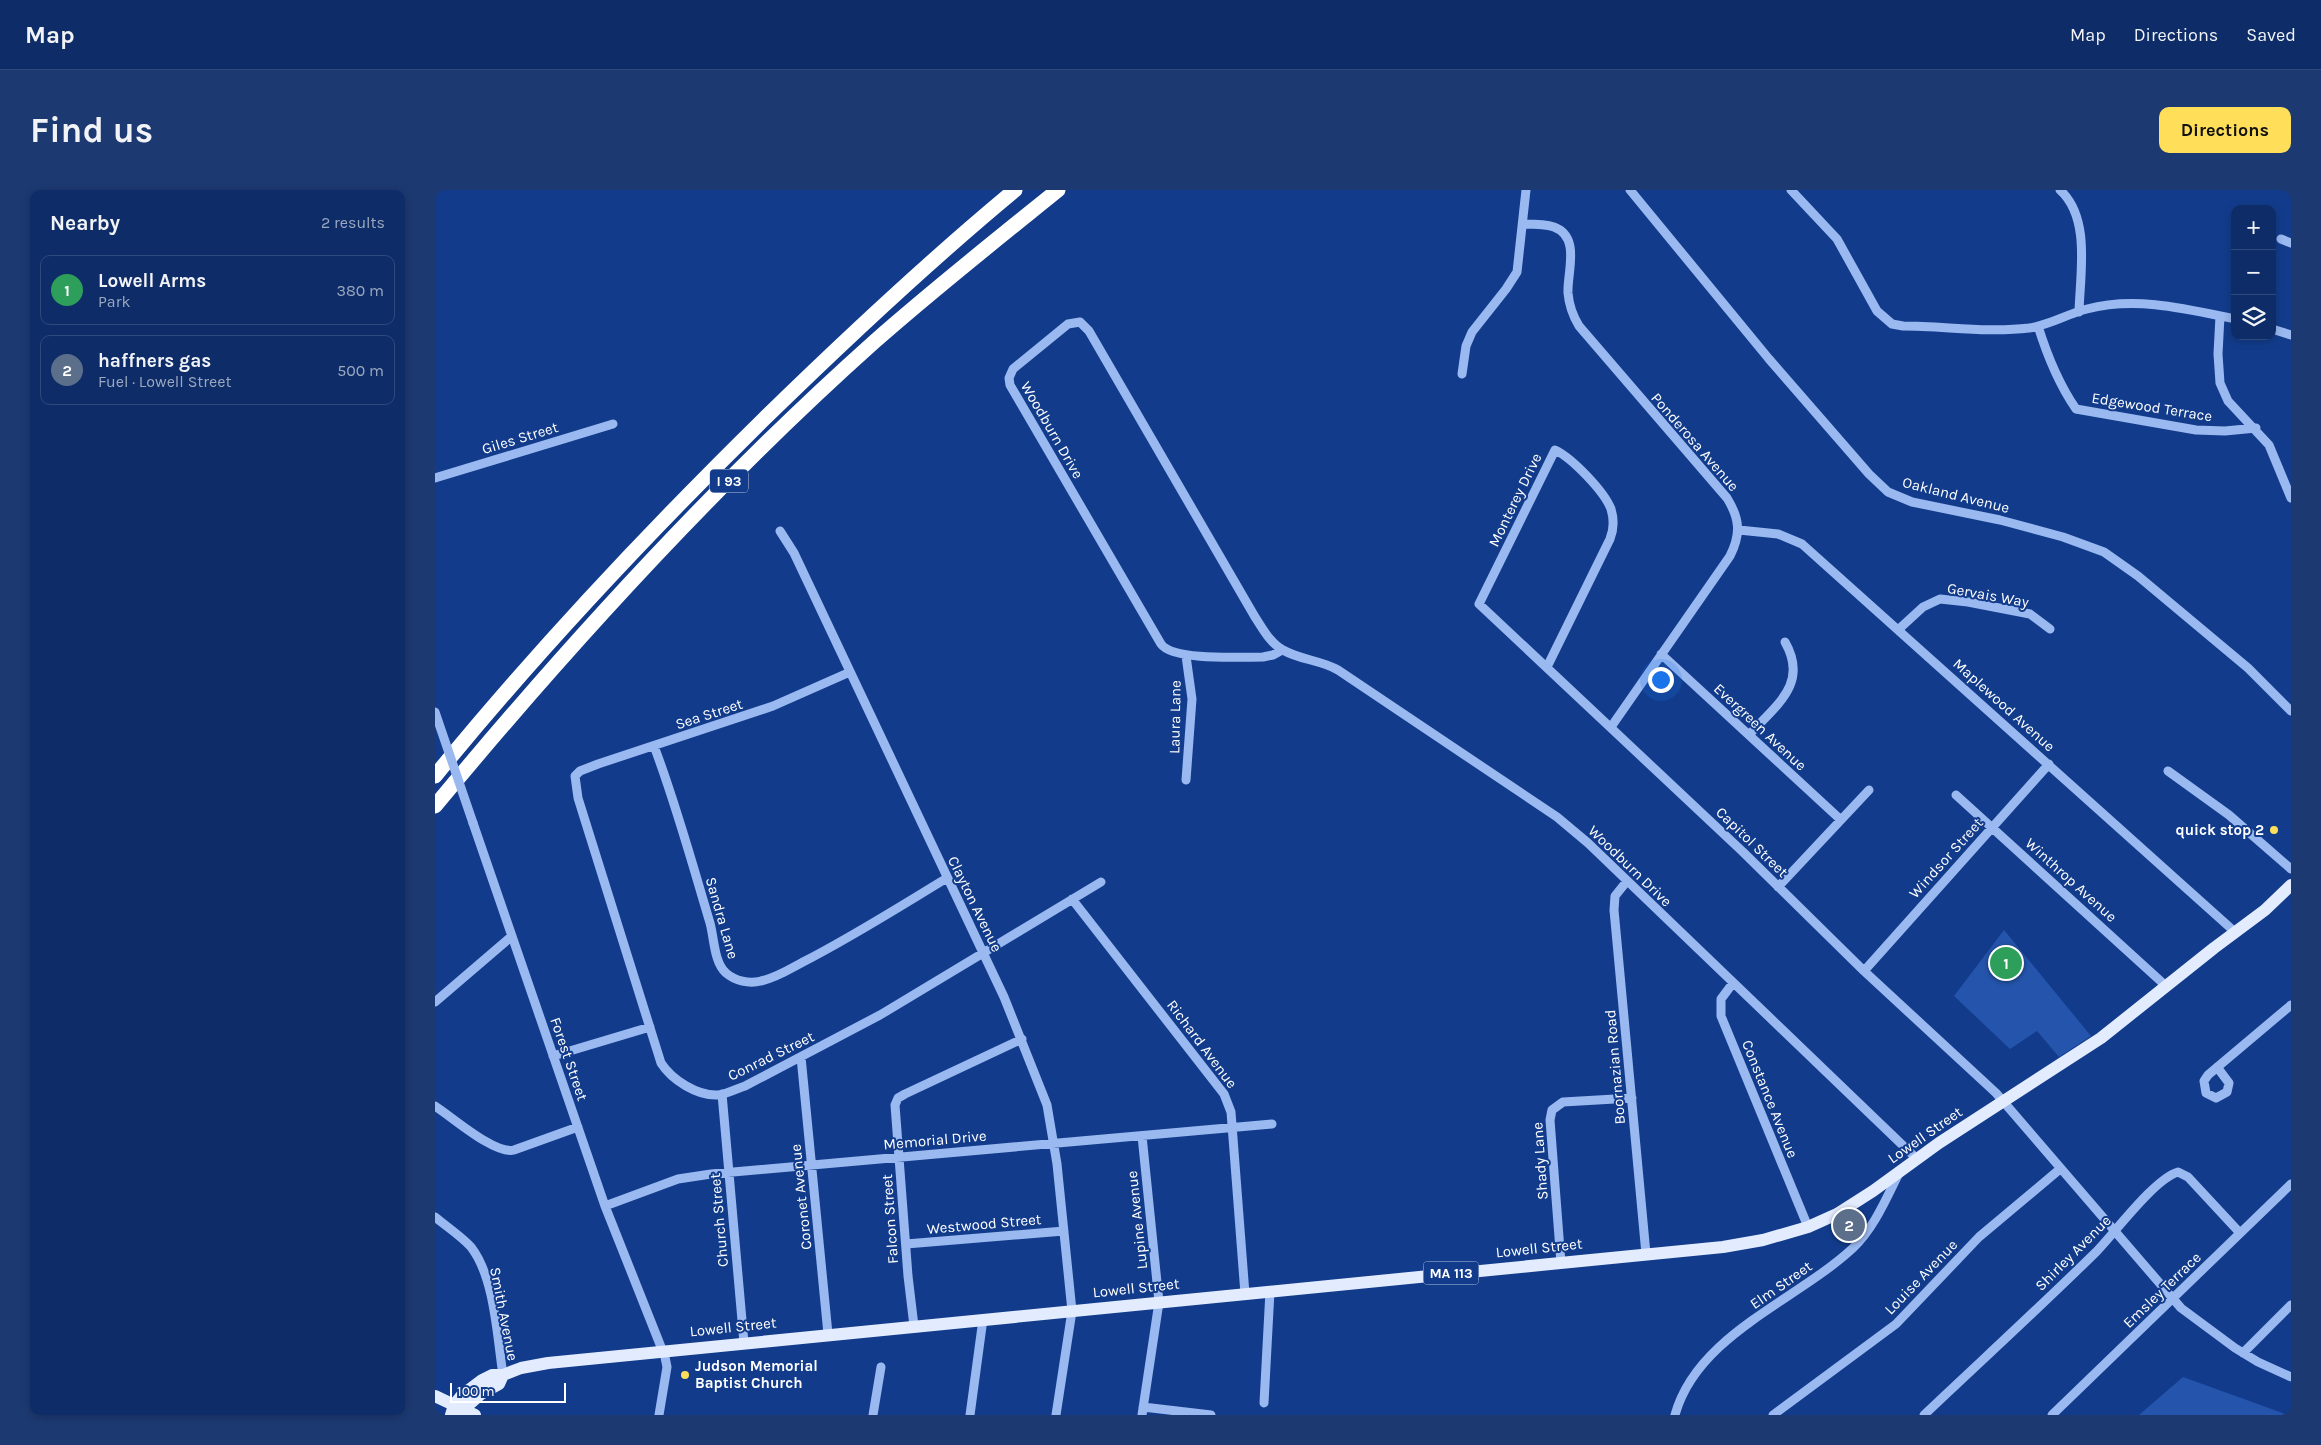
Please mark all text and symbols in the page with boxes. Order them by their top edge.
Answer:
text: Map [25,21,75,49]
text: Map [2070,24,2106,46]
text: Directions [2134,24,2218,46]
text: Saved [2246,24,2296,46]
button: Directions [2159,107,2291,153]
text: Find us [30,110,153,151]
map controls [2231,205,2276,340]
button: + [2231,205,2276,250]
text: Nearby [50,211,120,235]
text: 2 results [321,213,385,232]
button: − [2231,250,2276,295]
text: Lowell Arms [98,270,206,292]
text: 1 [64,281,70,300]
text: 380 m [336,281,384,300]
text: Park [98,292,130,311]
button: layers [2231,295,2276,340]
text: haffners gas [98,350,211,372]
text: 2 [62,361,72,380]
text: 500 m [337,361,384,380]
text: Fuel · Lowell Street [98,372,232,391]
street label: Woodburn Drive [1017,378,1087,482]
street label: Ponderosa Avenue [1647,389,1743,495]
street label: Edgewood Terrace [2090,389,2214,425]
street label: Giles Street [480,418,561,458]
street label: Monterey Drive [1485,450,1545,550]
road number: I 93 [710,470,748,492]
street label: Oakland Avenue [1901,473,2011,517]
street label: Gervais Way [1946,579,2030,611]
street label: Maplewood Avenue [1949,655,2059,755]
your location [1648,667,1674,693]
street label: Evergreen Avenue [1710,679,1810,775]
street label: Laura Lane [1165,680,1185,754]
street label: Sea Street [673,695,745,733]
street label: Capitol Street [1712,803,1792,881]
street label: Windsor Street [1905,814,1987,902]
place label: quick stop 2 [2176,821,2264,839]
street label: Woodburn Drive [1584,822,1676,910]
marker: quick stop 2 [2268,824,2280,836]
street label: Winthrop Avenue [2022,834,2120,926]
street label: Clayton Avenue [944,853,1006,955]
street label: Sandra Lane [702,875,742,961]
pin: 1 [1990,944,2022,982]
street label: Richard Avenue [1163,996,1241,1092]
street label: Boornazian Road [1601,1009,1629,1125]
street label: Forest Street [546,1015,592,1103]
street label: Conrad Street [725,1027,817,1085]
street label: Constance Avenue [1738,1037,1802,1161]
street label: Lowell Street [1884,1102,1966,1167]
street label: Shady Lane [1528,1122,1552,1200]
street label: Memorial Drive [883,1127,987,1153]
street label: Coronet Avenue [786,1143,816,1251]
street label: Lupine Avenue [1123,1170,1151,1270]
street label: Church Street [706,1172,732,1268]
street label: Falcon Street [878,1173,902,1264]
pin: 2 [1833,1206,1865,1244]
street label: Westwood Street [926,1210,1042,1238]
street label: Shirley Avenue [2031,1211,2115,1295]
street label: Lowell Street [1495,1234,1584,1261]
street label: Louise Avenue [1881,1236,1961,1318]
street label: Emsley Terrace [2119,1248,2205,1332]
street label: Elm Street [1747,1257,1816,1313]
road number: MA 113 [1423,1262,1479,1284]
street label: Smith Avenue [486,1266,522,1362]
street label: Lowell Street [1092,1274,1181,1301]
street label: Lowell Street [689,1313,778,1340]
place label: Judson Memorial Baptist Church [695,1357,818,1392]
marker: Judson Memorial Baptist Church [679,1369,691,1381]
scale bar [450,1380,566,1403]
text: 100 m [457,1383,495,1400]

